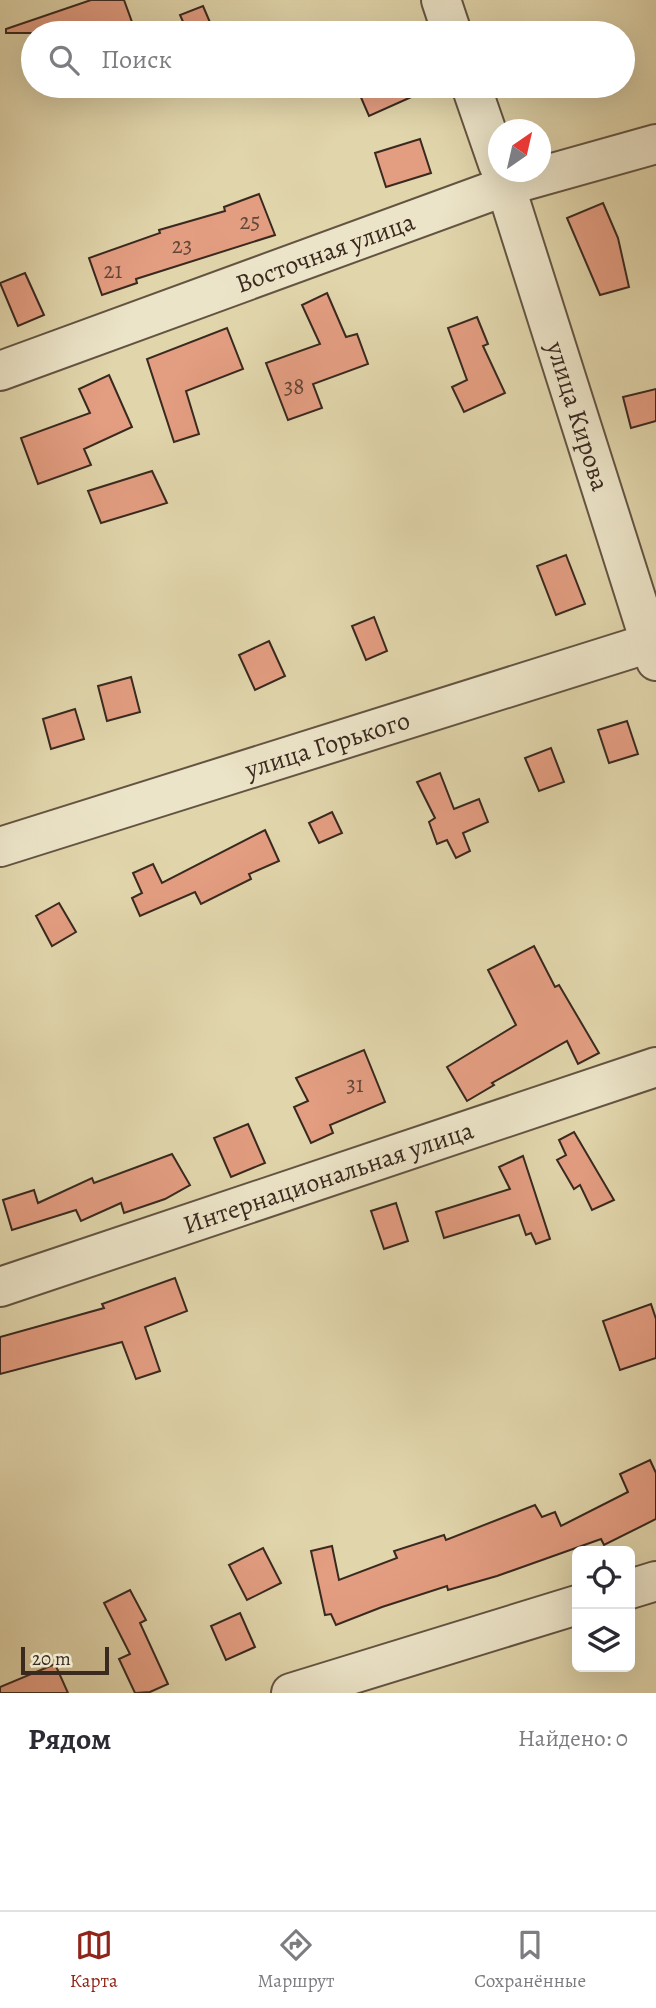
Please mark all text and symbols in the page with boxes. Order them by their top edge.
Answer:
search box [21,21,635,98]
icon: search [45,41,83,79]
text: Поиск [101,42,172,77]
north arrow [488,119,551,182]
street label: Восточная улица [231,203,419,301]
house number: 25 [240,206,260,237]
house number: 23 [172,230,192,261]
house number: 21 [104,255,123,286]
street label: улица Кирова [538,336,618,495]
house number: 38 [284,371,304,402]
street label: улица Горького [239,702,414,787]
house number: 31 [346,1069,364,1100]
street label: Интернациональная улица [178,1112,478,1242]
map controls [572,1546,635,1672]
button: locate [572,1546,635,1609]
button: layers [572,1609,635,1672]
scale bar [21,1644,108,1676]
text: 20 m [32,1646,71,1672]
text: Рядом [28,1719,111,1759]
text: Найдено: 0 [518,1723,628,1754]
tab: Карта [70,1926,118,1994]
tab: Маршрут [257,1926,334,1994]
tab: Сохранённые [474,1926,586,1994]

